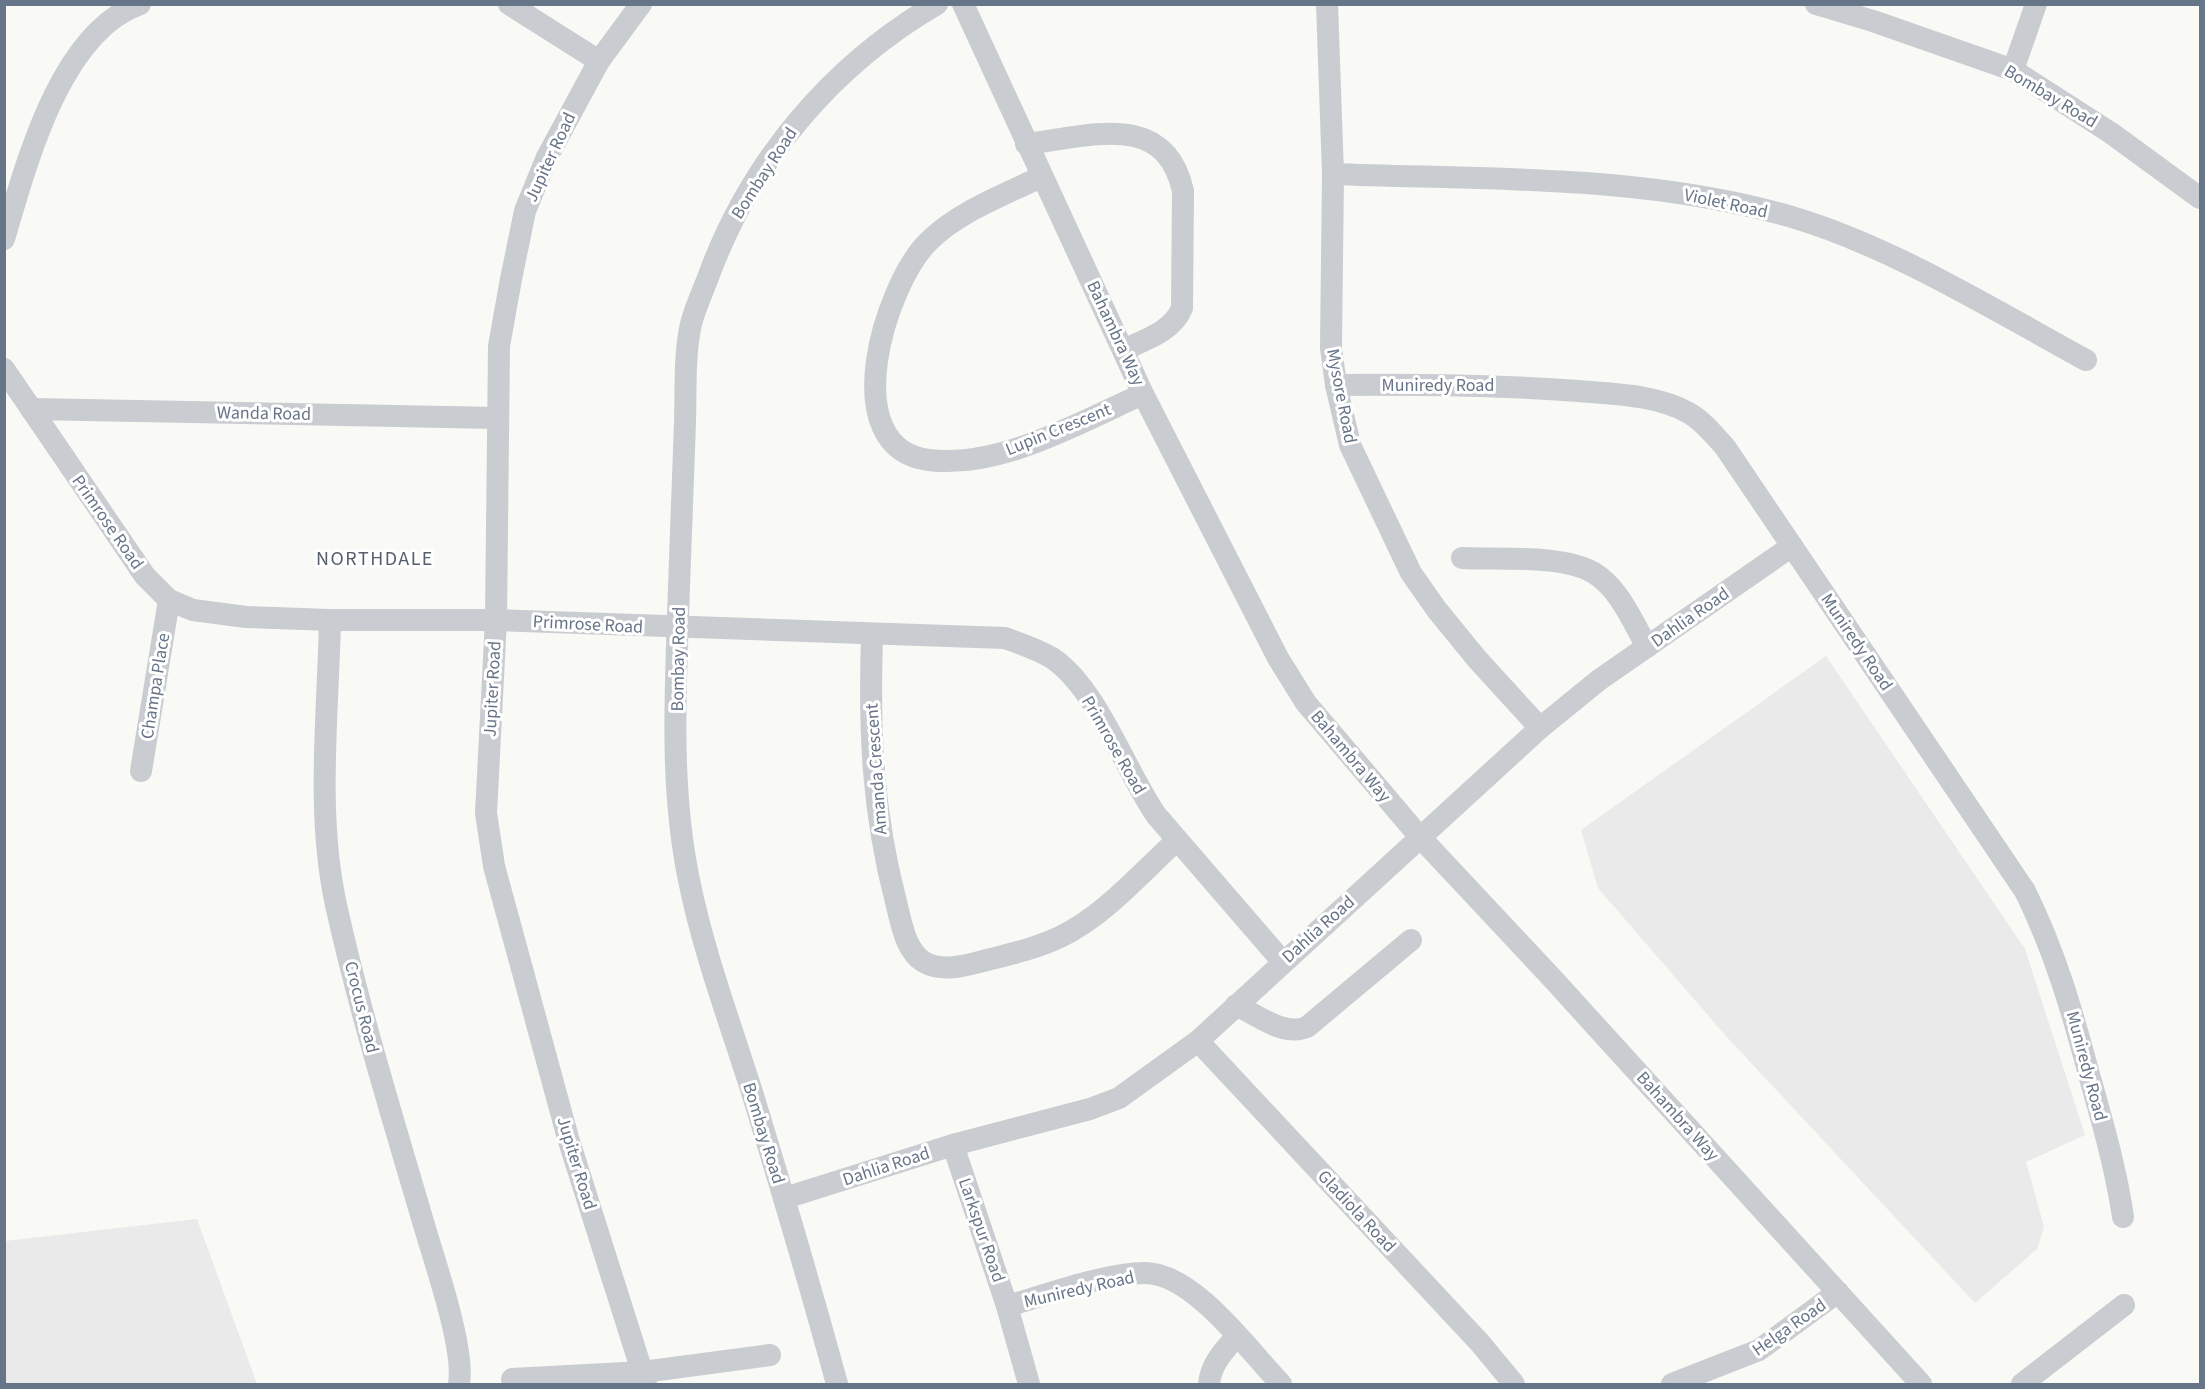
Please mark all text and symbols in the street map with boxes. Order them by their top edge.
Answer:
street label: Bombay Road [1999,59,2102,134]
street label: Jupiter Road [519,108,582,206]
street label: Bombay Road [725,123,803,224]
street label: Violet Road [1682,182,1770,225]
street label: Bahambra Way [1080,277,1151,390]
street label: Mysore Road [1320,347,1363,446]
street label: Muniredy Road [1382,373,1494,398]
street label: Lupin Crescent [1002,397,1115,462]
street label: Wanda Road [217,400,311,427]
street label: Primrose Road [66,470,149,575]
district label: NORTHDALE [316,545,434,573]
street label: Dahlia Road [1646,581,1734,654]
street label: Muniredy Road [1815,589,1898,696]
street label: Bombay Road [665,606,692,712]
street label: Primrose Road [532,609,644,640]
street label: Champa Place [135,631,176,741]
street label: Jupiter Road [478,640,507,738]
street label: Primrose Road [1075,691,1152,799]
street label: Amanda Crescent [859,702,894,836]
street label: Bahambra Way [1305,705,1397,808]
street label: Dahlia Road [1276,890,1360,969]
street label: Crocus Road [338,959,385,1056]
street label: Muniredy Road [2060,1008,2113,1124]
street label: Bahambra Way [1630,1066,1725,1167]
street label: Bombay Road [736,1079,791,1187]
street label: Jupiter Road [551,1114,603,1213]
street label: Dahlia Road [839,1141,933,1192]
street label: Gladiola Road [1312,1164,1402,1258]
street label: Larkspur Road [952,1175,1011,1286]
street label: Muniredy Road [1021,1265,1137,1314]
street label: Helga Road [1747,1293,1831,1362]

